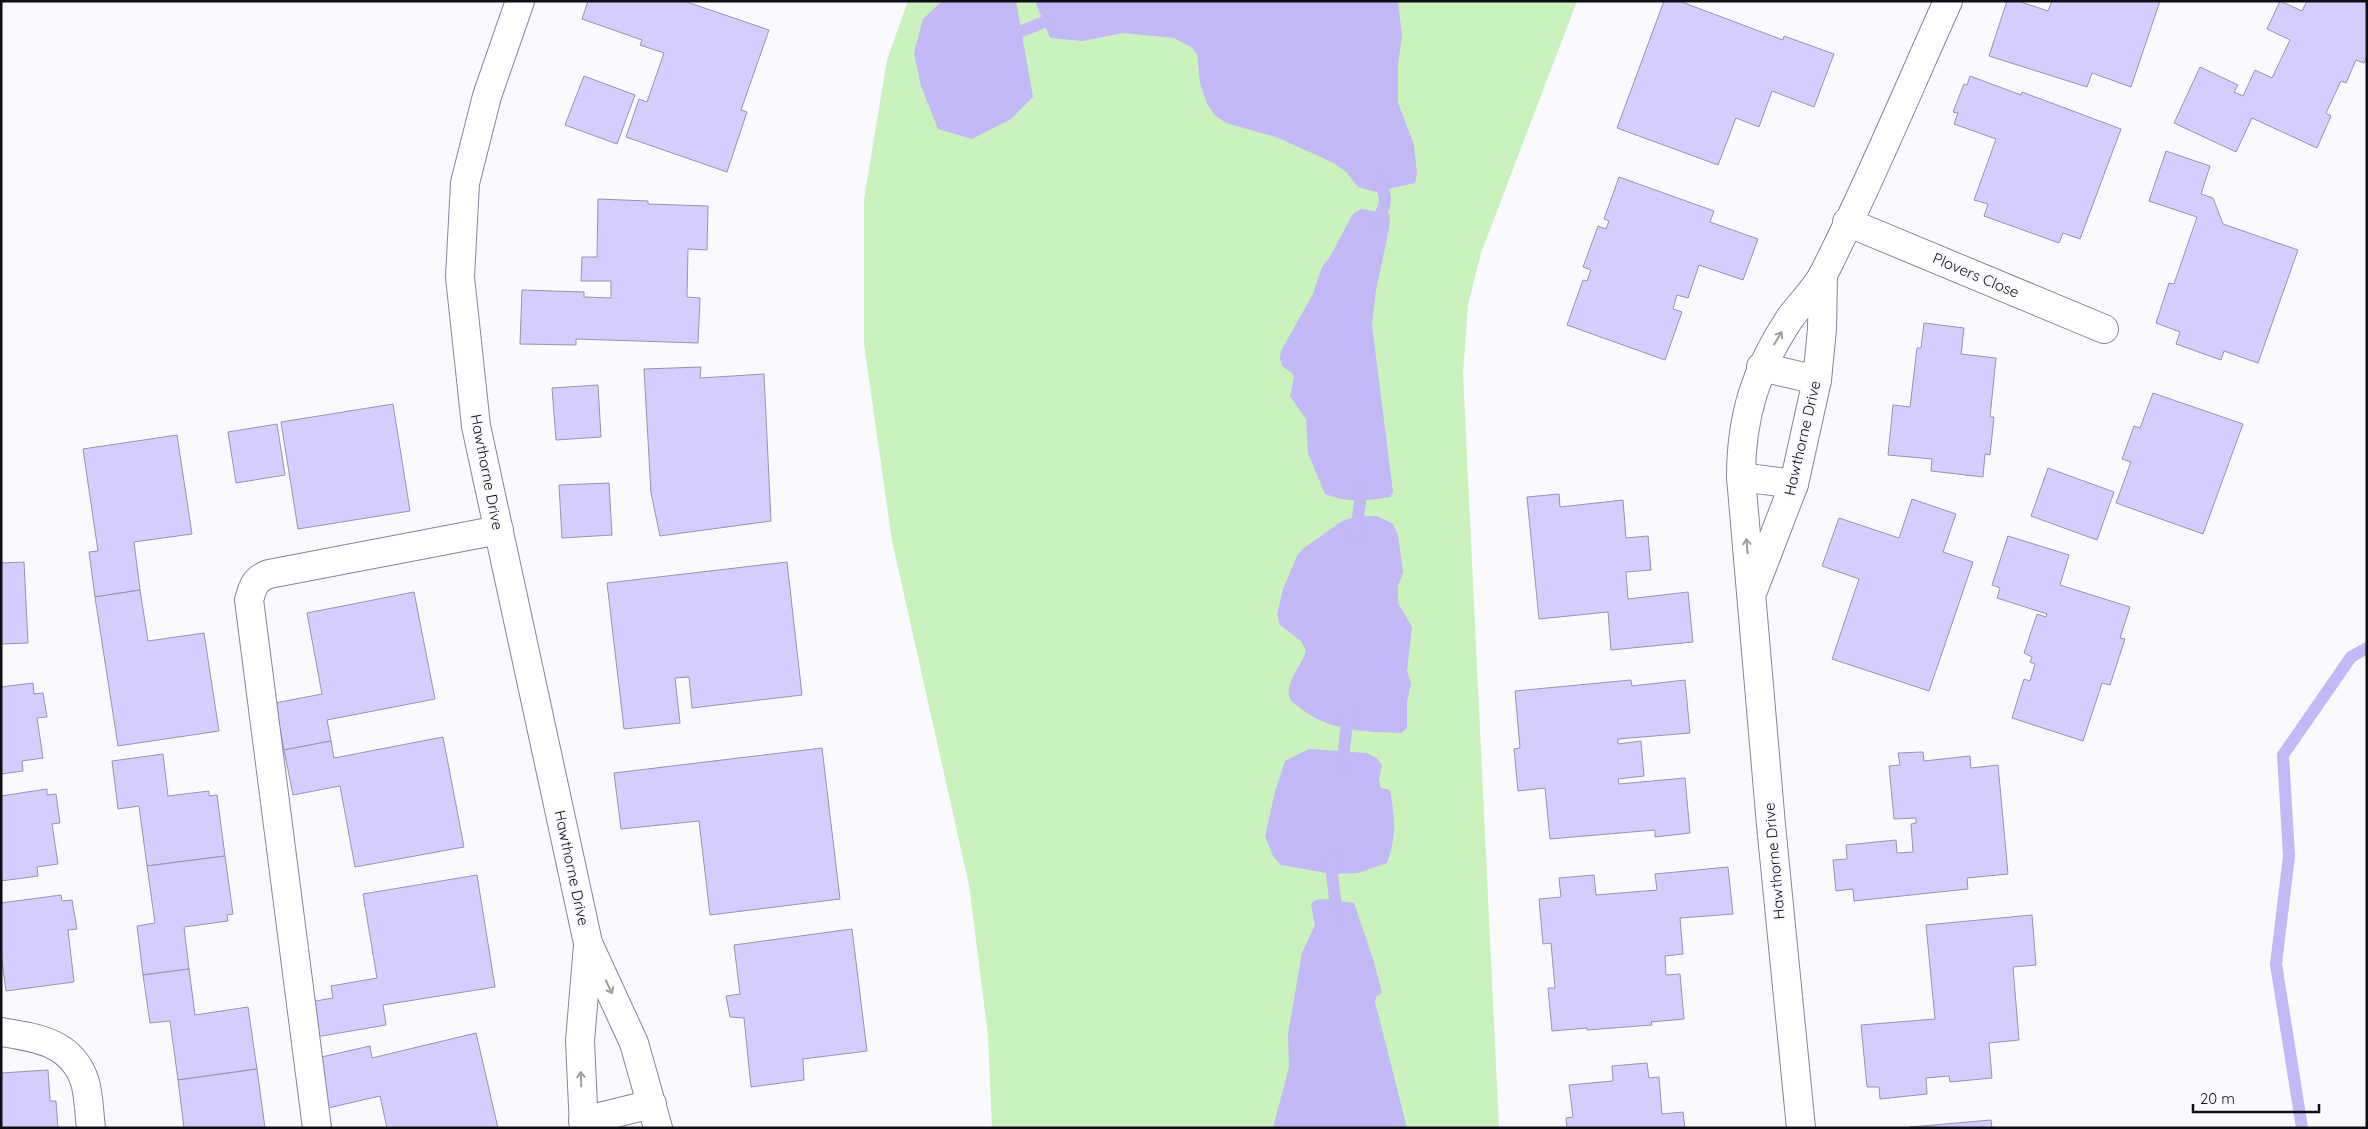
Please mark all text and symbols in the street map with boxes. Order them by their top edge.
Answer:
street label: Plovers Close [1930,248,2022,302]
one-way arrow [1774,332,1784,346]
street label: Hawthorne Drive [1780,379,1824,497]
street label: Hawthorne Drive [466,412,508,532]
one-way arrow [1742,538,1752,554]
street label: Hawthorne Drive [1759,802,1789,920]
street label: Hawthorne Drive [550,808,594,928]
one-way arrow [605,979,614,994]
one-way arrow [576,1071,586,1088]
scale bar [2193,1082,2319,1114]
text: 20 m [2200,1089,2235,1108]

